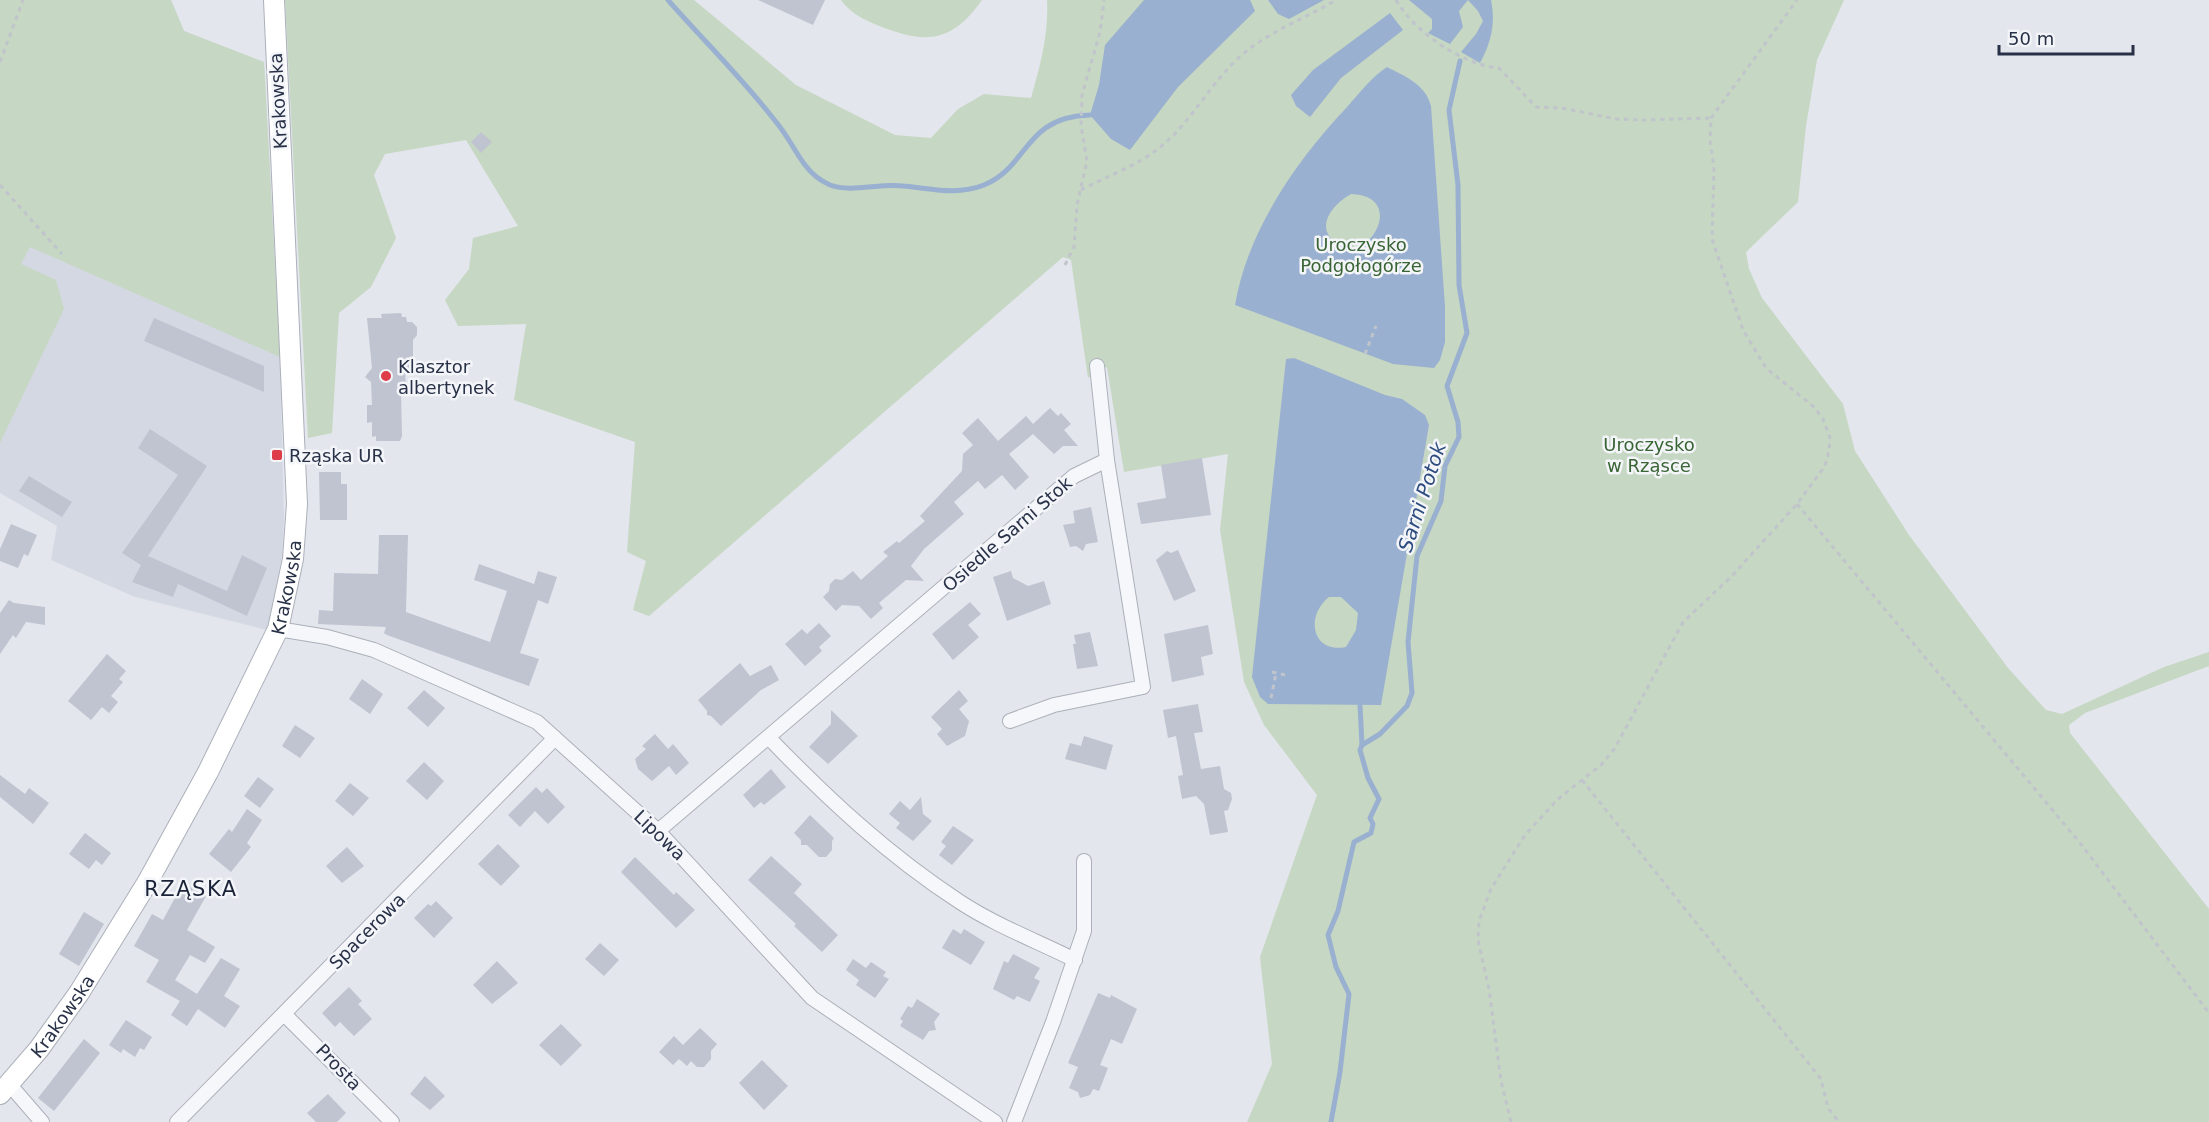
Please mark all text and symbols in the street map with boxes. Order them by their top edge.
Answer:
scale bar [1999,18,2132,56]
text: 50 m [2008,28,2054,49]
street label: Krakowska [265,52,291,150]
park label: Uroczysko Podgołogórze [1300,234,1422,276]
place label: Klasztor albertynek [398,356,495,398]
marker: Klasztor albertynek [379,369,393,383]
park label: Uroczysko w Rząsce [1603,434,1695,476]
water label: Sarni Potok [1393,438,1451,555]
place label: Rząska UR [289,445,384,466]
marker: Rząska UR [270,448,284,462]
street label: Osiedle Sarni Stok [938,472,1076,596]
street label: Krakowska [267,539,305,637]
street label: Lipowa [630,805,690,865]
district label: RZĄSKA [144,877,238,901]
street label: Spacerowa [325,889,409,973]
street label: Krakowska [26,971,98,1062]
street label: Prosta [312,1040,366,1094]

